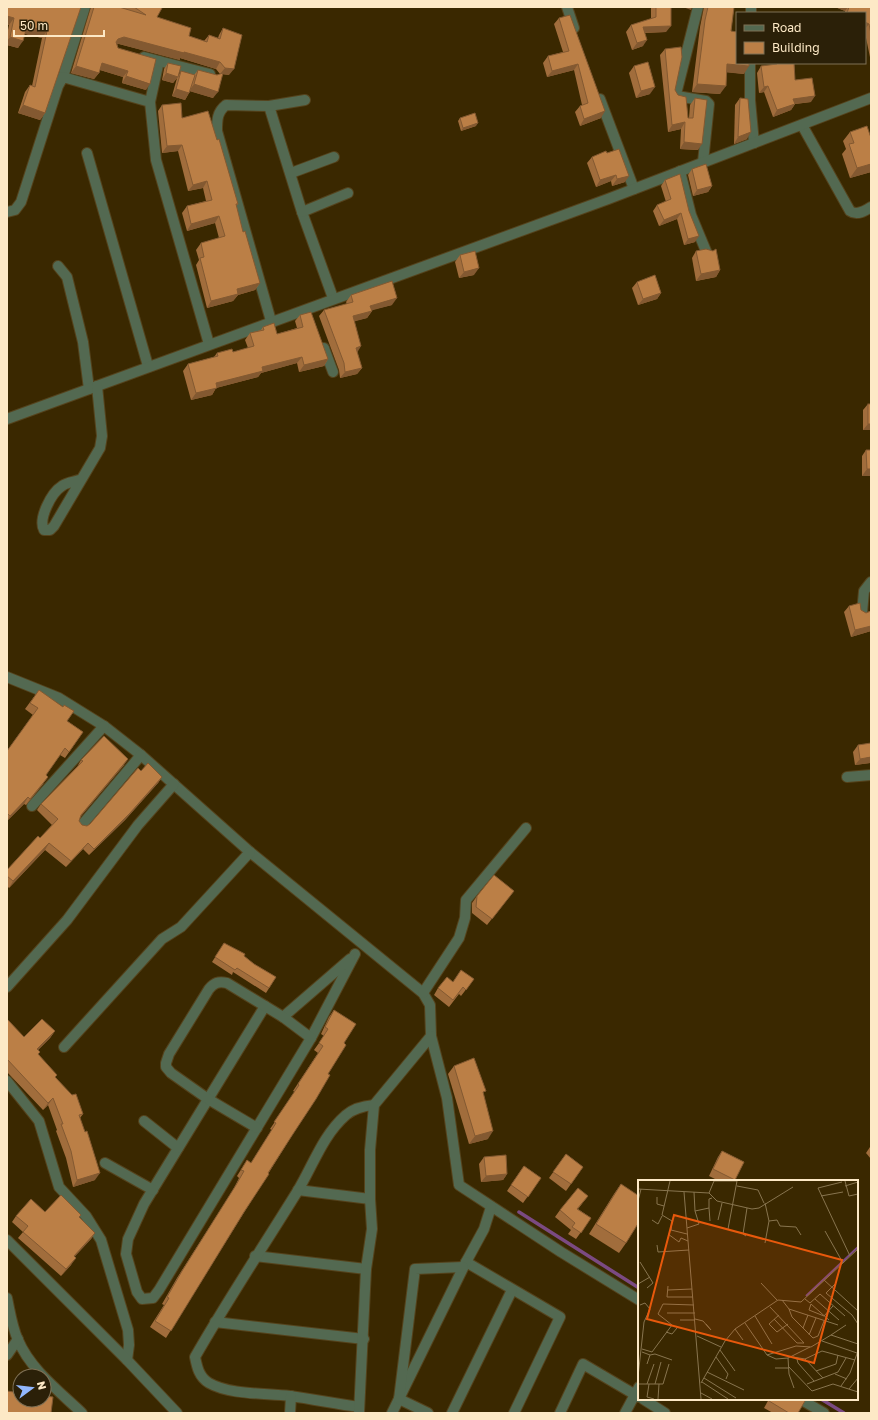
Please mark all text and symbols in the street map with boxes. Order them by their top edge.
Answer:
scale bar [14,12,104,38]
legend [736,12,866,64]
text: 50 m [20,18,48,33]
text: Road [772,20,801,35]
text: Building [772,40,820,55]
inset map [638,1180,858,1400]
north arrow [12,1368,52,1408]
text: N [35,1380,50,1391]

